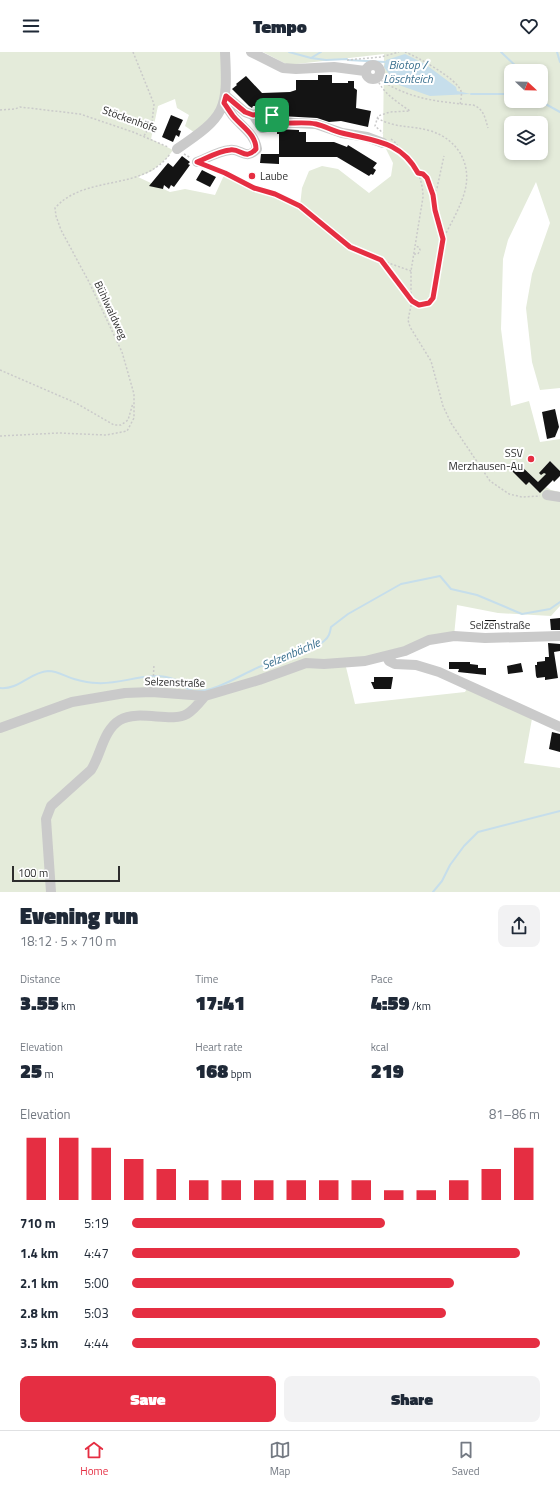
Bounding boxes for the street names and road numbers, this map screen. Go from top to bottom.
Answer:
street label: Stöckenhöfe [100,102,160,137]
street label: Bühlwaldweg [90,278,132,342]
street label: Selzenstraße [470,617,531,633]
street label: Selzenstraße [144,673,206,691]

